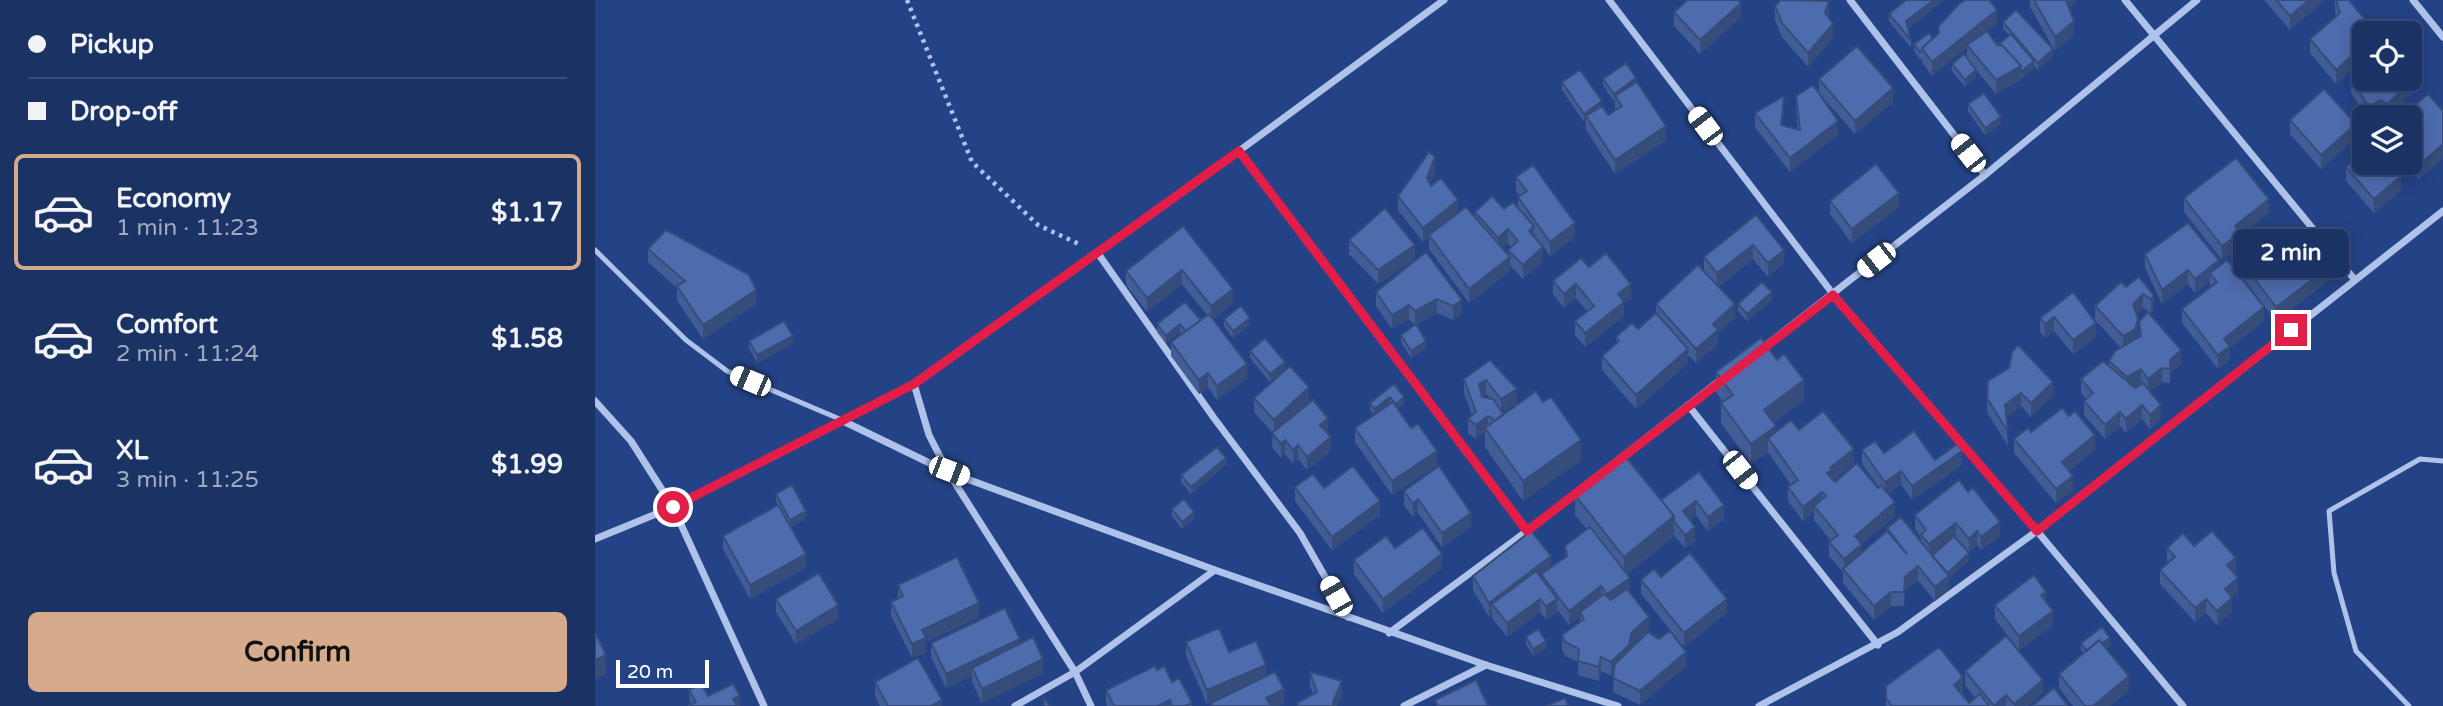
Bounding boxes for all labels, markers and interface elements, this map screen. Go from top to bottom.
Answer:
map controls [2352,21,2422,175]
button: locate [2352,21,2422,91]
text: Pickup [70,29,154,60]
text: Drop-off [70,96,177,127]
car [1684,103,1727,149]
button: layers [2352,105,2422,175]
car [1947,130,1990,176]
icon: car [32,181,95,244]
text: Economy [116,183,231,214]
text: $1.17 [491,197,563,228]
text: 1 min · 11:23 [116,214,259,242]
callout: 2 min [2233,229,2349,278]
car [1853,239,1900,281]
text: 2 min [2260,239,2322,267]
icon: car [32,307,95,370]
text: Comfort [116,309,218,340]
route end [2275,314,2307,346]
text: $1.58 [491,323,563,354]
text: 2 min · 11:24 [116,340,259,368]
car [727,363,774,399]
icon: car [32,433,95,496]
text: XL [116,435,148,466]
car [1719,447,1762,493]
text: $1.99 [491,449,563,480]
car [926,454,973,488]
text: 3 min · 11:25 [116,466,259,494]
route start [657,491,689,523]
car [1317,573,1356,619]
button: Confirm [28,612,567,692]
scale bar [616,657,709,689]
text: 20 m [627,661,673,683]

